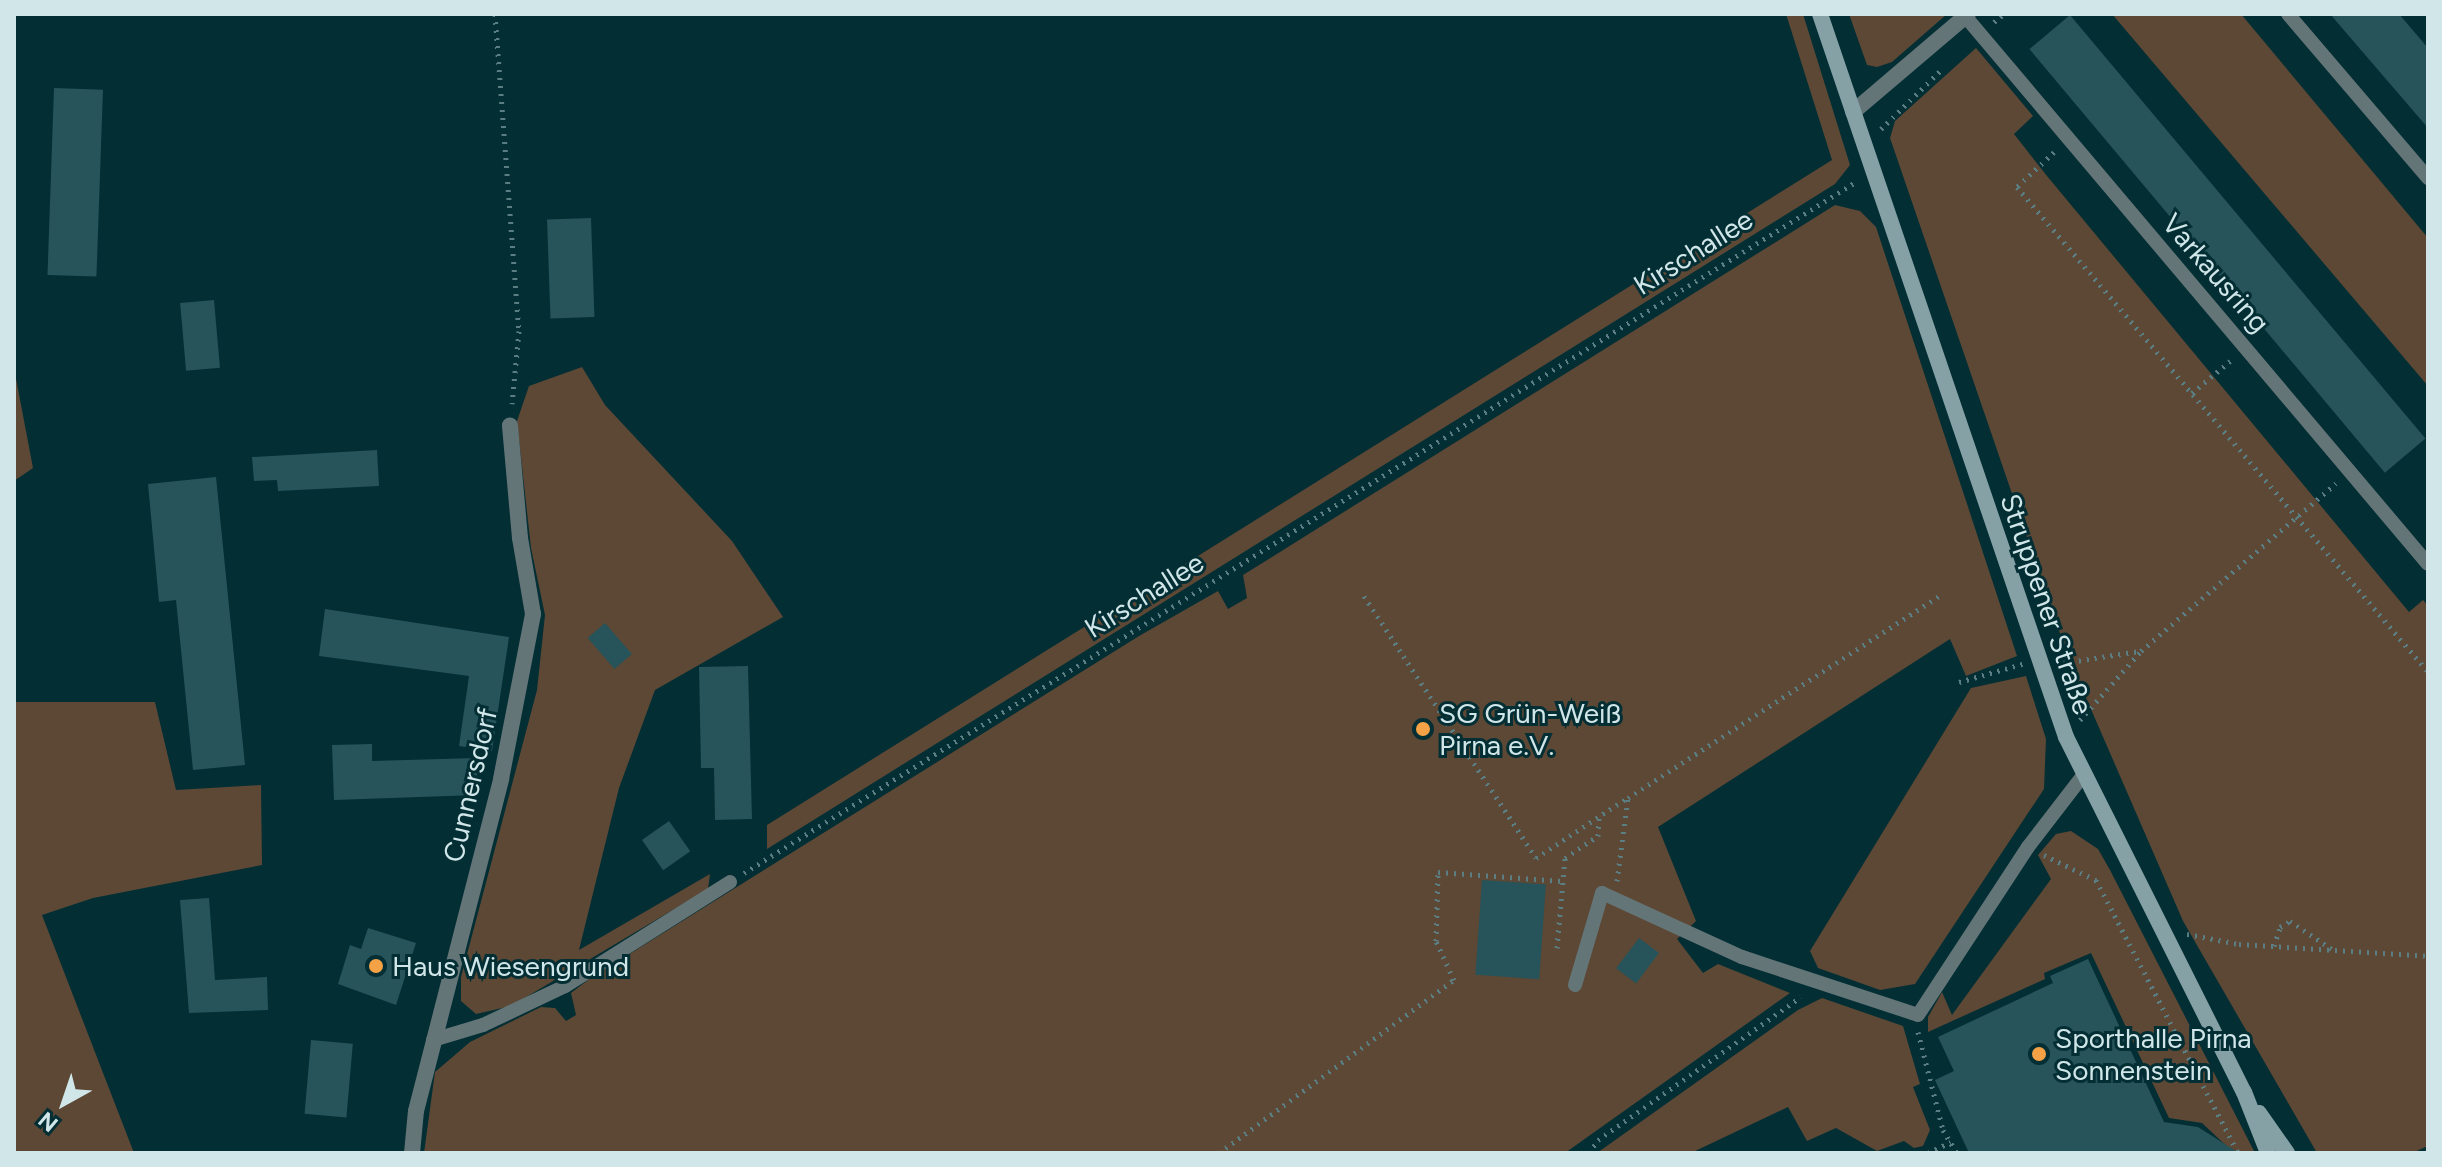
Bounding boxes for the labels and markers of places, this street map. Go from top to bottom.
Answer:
place label: SG Grün-Weiß Pirna e.V. [1439,696,1621,762]
marker: SG Grün-Weiß Pirna e.V. [1414,720,1432,738]
place label: Haus Wiesengrund [392,949,629,983]
marker: Haus Wiesengrund [367,957,385,975]
place label: Sporthalle Pirna Sonnenstein [2055,1021,2252,1087]
marker: Sporthalle Pirna Sonnenstein [2030,1045,2048,1063]

